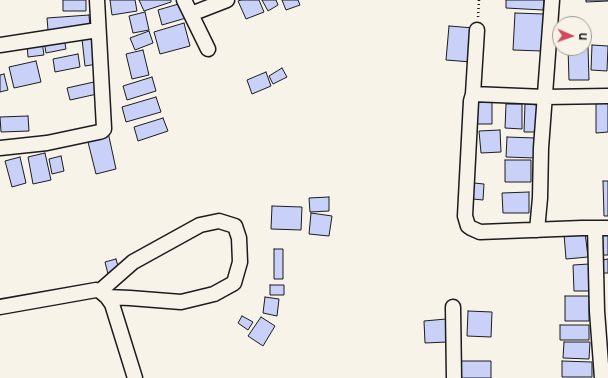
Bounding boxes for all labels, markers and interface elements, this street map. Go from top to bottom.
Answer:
north arrow [552,16,592,56]
text: U [576,32,591,41]

